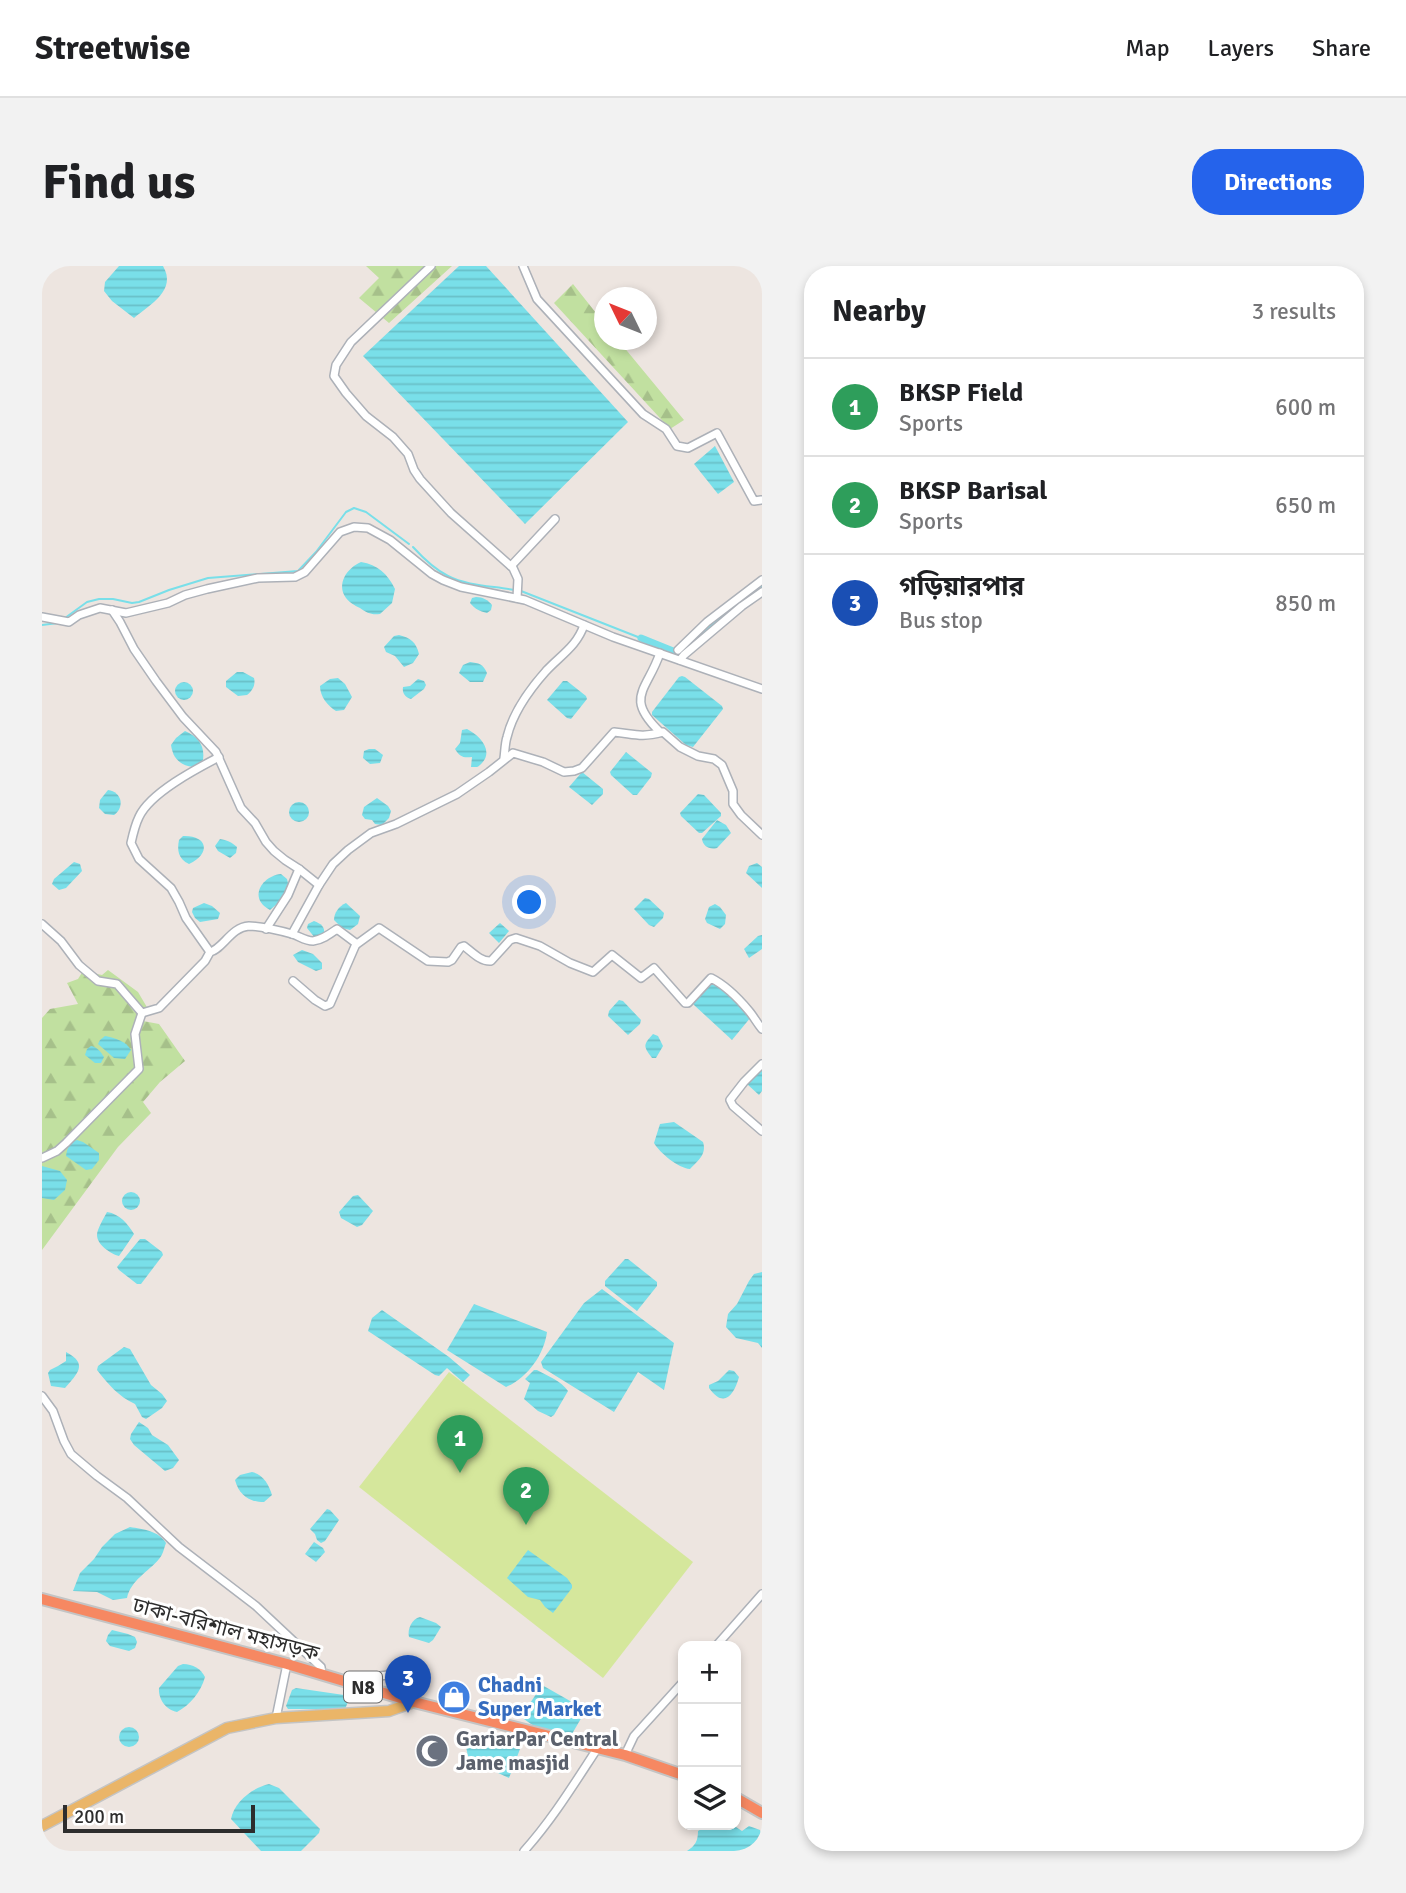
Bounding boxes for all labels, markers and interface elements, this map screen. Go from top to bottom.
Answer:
text: Streetwise [35,28,191,69]
text: Map [1125,33,1170,63]
text: Layers [1208,33,1274,63]
text: Share [1312,33,1371,63]
button: Directions [1192,149,1364,215]
text: Find us [42,152,195,212]
north arrow [594,287,657,350]
text: Nearby [832,293,926,330]
text: 3 results [1252,297,1336,326]
text: BKSP Field [899,377,1023,409]
text: 1 [849,393,861,422]
text: 600 m [1275,393,1336,422]
text: Sports [899,409,963,438]
text: BKSP Barisal [899,475,1048,507]
text: 2 [849,491,861,520]
text: 650 m [1275,491,1336,520]
text: Sports [899,507,963,536]
text: গড়িয়ারপার [899,571,1024,603]
text: 3 [849,589,861,618]
text: 850 m [1275,589,1336,618]
text: Bus stop [899,606,983,635]
your location [512,885,546,919]
pin: 1 [437,1415,483,1473]
pin: 2 [503,1467,549,1525]
street label: ঢাকা-বরিশাল মহাসড়ক [129,1591,323,1667]
map controls [678,1641,741,1830]
button: + [678,1641,741,1704]
pin: 3 [385,1655,431,1713]
road number: N8 [344,1672,382,1702]
place label: Chadni Super Market [478,1672,602,1722]
shop icon: Chadni Super Market [435,1678,473,1716]
button: − [678,1704,741,1767]
place label: GariarPar Central Jame masjid [456,1726,619,1776]
mosque icon: GariarPar Central Jame masjid [413,1732,451,1770]
button: layers [678,1767,741,1830]
scale bar [63,1802,256,1834]
text: 200 m [74,1805,124,1829]

